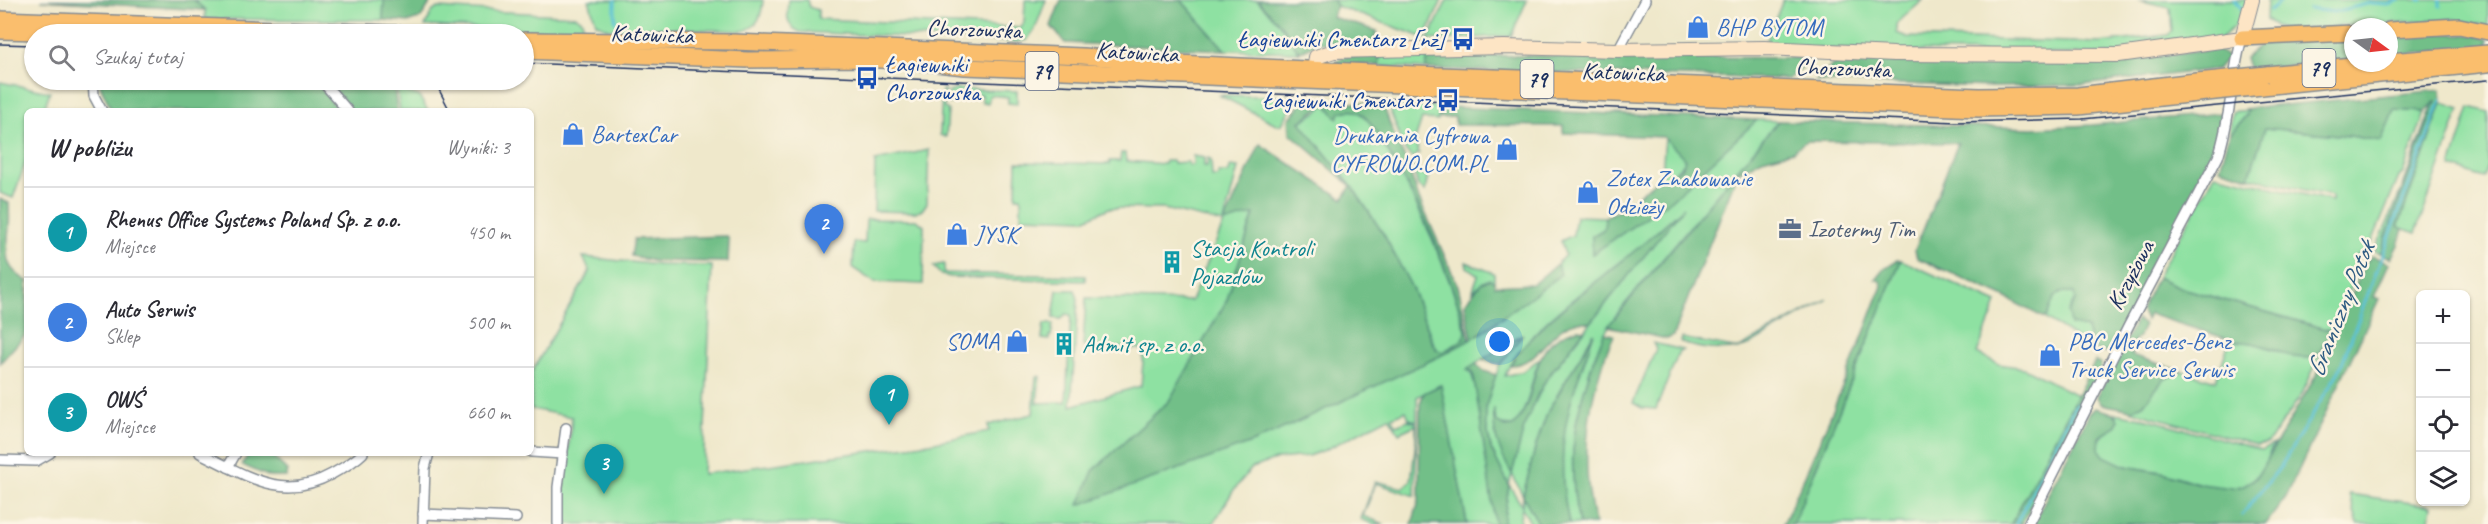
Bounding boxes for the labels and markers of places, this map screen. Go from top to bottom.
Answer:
place label: BHP BYTOM [1716,12,1825,42]
shop icon: BHP BYTOM [1685,14,1711,40]
place label: Łagiewniki Cmentarz [nż] [1237,24,1449,54]
bus stop icon: Łagiewniki Cmentarz [nż] [1450,26,1476,52]
place label: Łagiewniki Chorzowska [885,49,982,107]
bus stop icon: Łagiewniki Chorzowska [854,65,880,91]
place label: Łagiewniki Cmentarz [1262,85,1431,115]
bus stop icon: Łagiewniki Cmentarz [1435,87,1461,113]
place label: BartexCar [591,119,679,149]
place label: Drukarnia Cyfrowa CYFROWO.COM.PL [1331,120,1491,178]
shop icon: BartexCar [560,121,586,147]
shop icon: Drukarnia Cyfrowa CYFROWO.COM.PL [1494,136,1520,162]
place label: Zotex Znakowanie Odzieży [1606,163,1754,221]
shop icon: Zotex Znakowanie Odzieży [1575,179,1601,205]
pin: 2 [804,204,844,254]
place label: Izotermy Tim [1808,214,1915,244]
office icon: Izotermy Tim [1777,216,1803,242]
place label: JYSK [974,219,1023,249]
shop icon: JYSK [944,221,970,247]
place label: Stacja Kontroli Pojazdów [1190,233,1316,291]
building icon: Stacja Kontroli Pojazdów [1159,249,1185,275]
place label: SOMA [946,326,1000,356]
place label: PBC Mercedes-Benz Truck Service Serwis [2068,326,2236,384]
shop icon: SOMA [1004,328,1030,354]
place label: Admit sp. z o.o. [1082,329,1204,359]
building icon: Admit sp. z o.o. [1051,331,1077,357]
shop icon: PBC Mercedes-Benz Truck Service Serwis [2037,342,2063,368]
pin: 1 [870,376,908,425]
pin: 3 [584,444,624,494]

